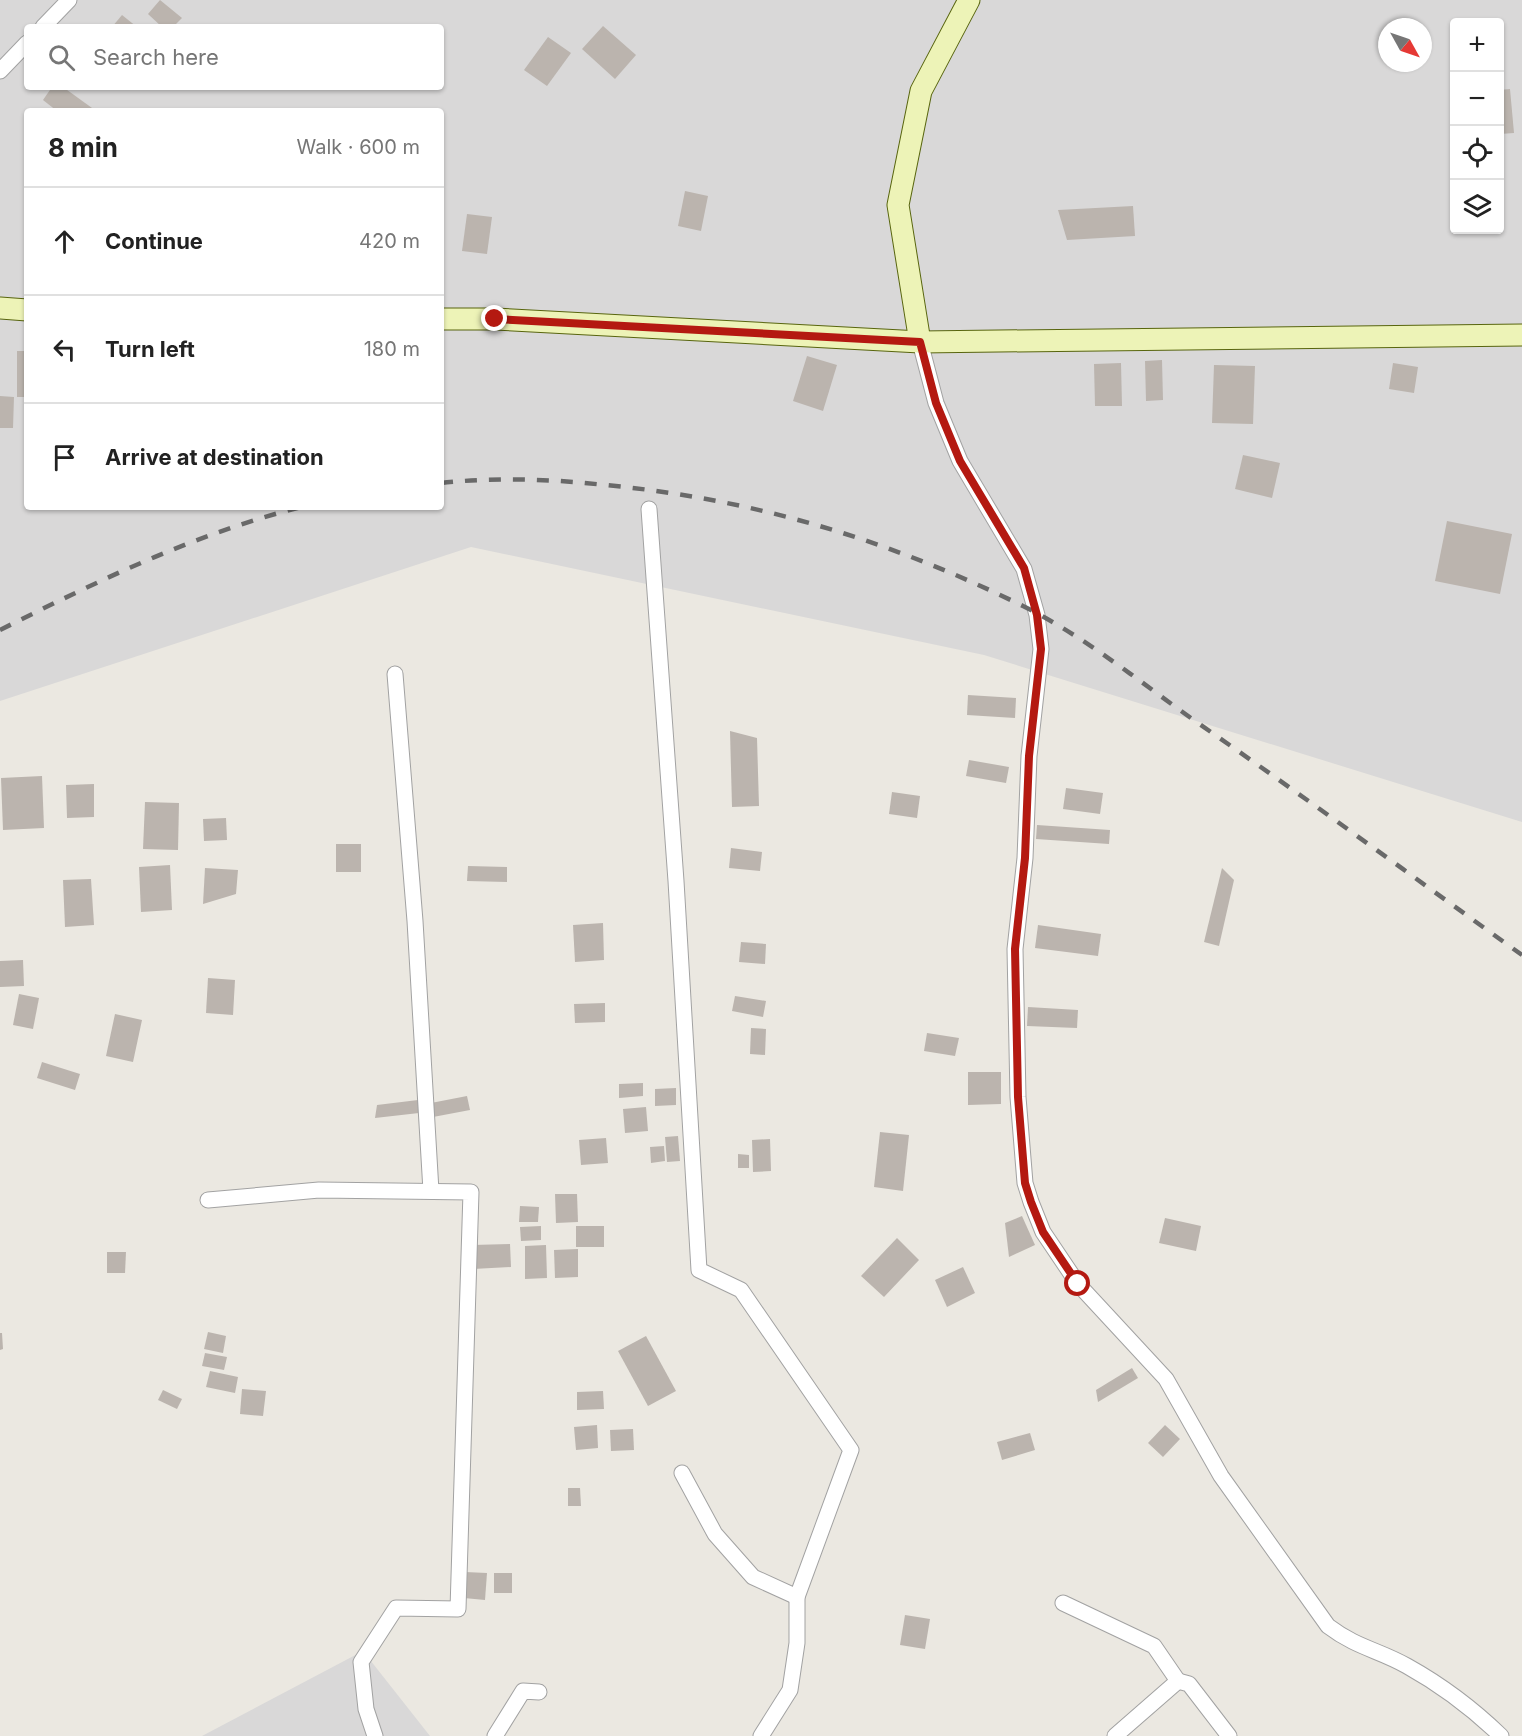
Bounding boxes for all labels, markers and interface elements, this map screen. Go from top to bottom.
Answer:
north arrow [1378,18,1432,72]
map controls [1450,18,1504,234]
button: + [1450,18,1504,72]
search box [24,24,444,90]
icon: search [45,41,78,74]
text: Search here [93,44,219,70]
button: − [1450,72,1504,126]
button: locate [1450,126,1504,180]
text: 8 min [48,132,118,163]
text: Walk · 600 m [296,135,420,159]
button: layers [1450,180,1504,234]
icon: ahead [48,225,81,258]
text: Continue [105,228,203,254]
text: 420 m [359,229,420,253]
route end [481,305,507,331]
icon: left [48,333,81,366]
text: Turn left [105,336,195,362]
text: 180 m [364,337,420,361]
icon: arrive [48,441,81,474]
text: Arrive at destination [105,444,324,470]
route start [1064,1270,1090,1296]

